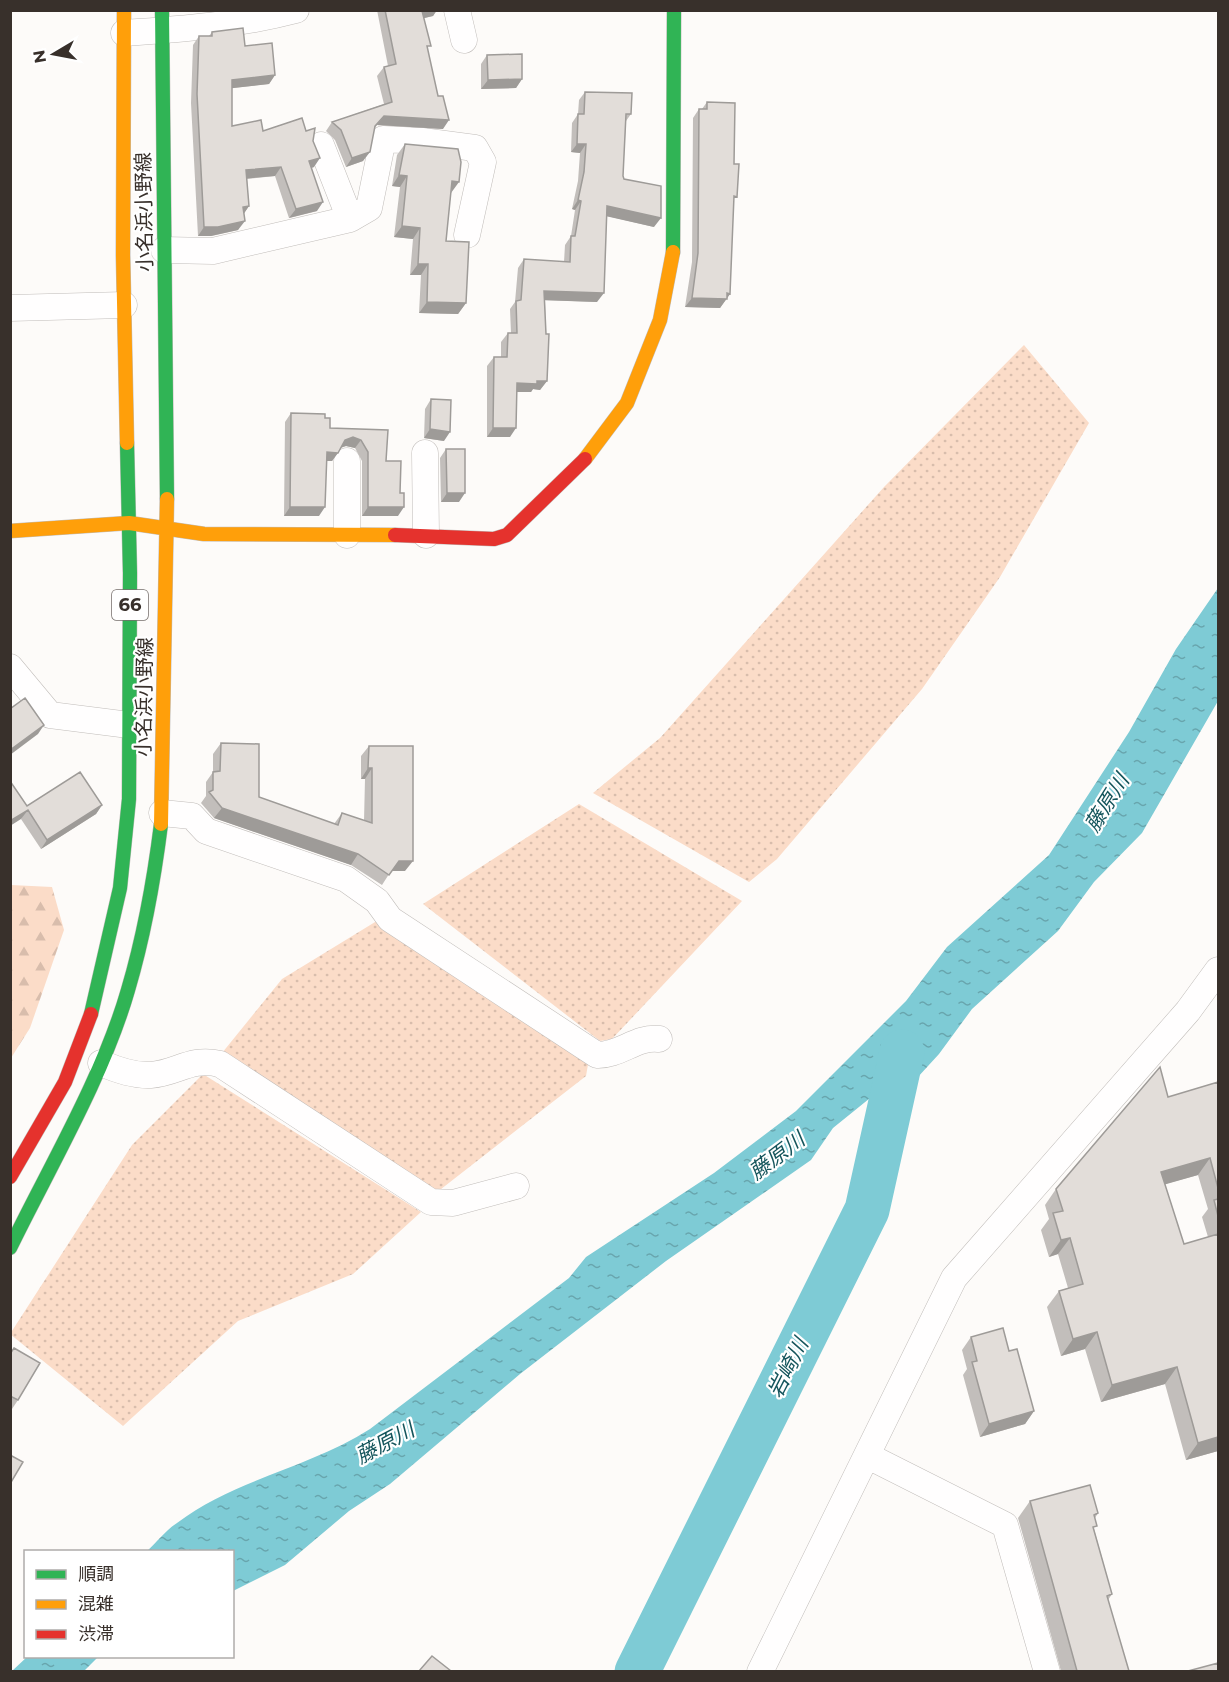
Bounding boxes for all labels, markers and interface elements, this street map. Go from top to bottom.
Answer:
north arrow [24,24,84,84]
text: N [29,48,50,65]
street label: 小名浜小野線 [131,152,157,272]
road number: 66 [112,590,148,620]
street label: 小名浜小野線 [131,637,157,757]
water label: 藤原川 [1079,768,1135,836]
water label: 藤原川 [744,1125,811,1185]
water label: 岩崎川 [762,1332,814,1402]
water label: 藤原川 [351,1416,420,1468]
legend [24,1550,234,1658]
text: 順調 [78,1563,114,1585]
text: 混雑 [78,1593,114,1615]
text: 渋滞 [78,1623,114,1645]

